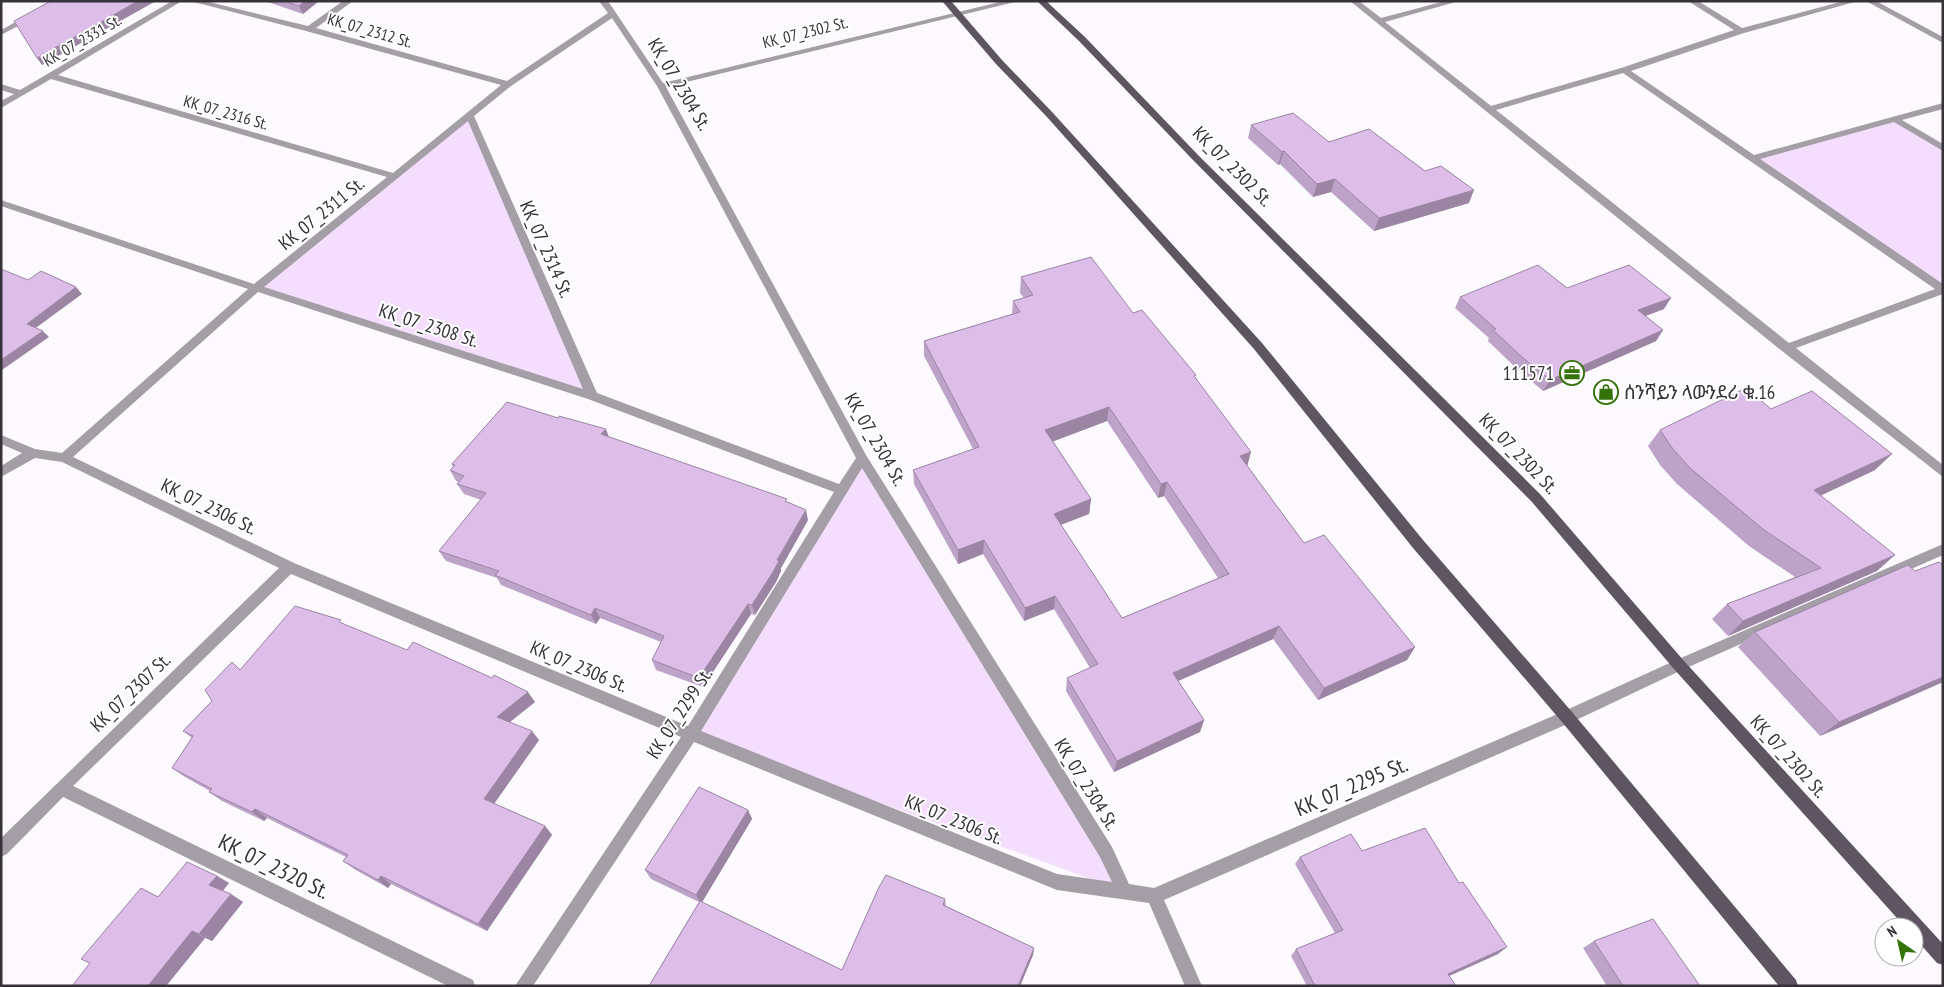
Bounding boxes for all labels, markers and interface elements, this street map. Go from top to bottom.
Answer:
street label: KK_07_2312 St. [325,8,415,52]
street label: KK_07_2331 St. [39,9,125,70]
street label: KK_07_2302 St. [760,12,850,52]
street label: KK_07_2304 St. [643,33,717,135]
street label: KK_07_2316 St. [181,90,271,134]
street label: KK_07_2302 St. [1188,121,1278,211]
street label: KK_07_2311 St. [273,171,369,255]
street label: KK_07_2314 St. [515,197,579,301]
street label: KK_07_2308 St. [376,298,482,352]
office icon: 111571 [1559,360,1585,386]
place label: 111571 [1503,361,1554,385]
shop icon: ሰንሻይን ላውንደሪ ቁ.16 [1593,379,1619,405]
place label: ሰንሻይን ላውንደሪ ቁ.16 [1624,380,1775,404]
street label: KK_07_2304 St. [840,388,912,490]
street label: KK_07_2302 St. [1474,407,1564,499]
street label: KK_07_2306 St. [157,473,261,539]
street label: KK_07_2306 St. [527,635,631,697]
street label: KK_07_2307 St. [85,648,175,736]
street label: KK_07_2299 St. [641,663,717,763]
street label: KK_07_2302 St. [1745,710,1833,802]
street label: KK_07_2304 St. [1049,734,1125,834]
street label: KK_07_2295 St. [1290,750,1412,822]
street label: KK_07_2306 St. [902,788,1006,850]
street label: KK_07_2320 St. [214,827,334,905]
north arrow [1874,917,1924,967]
text: N [1884,922,1900,941]

